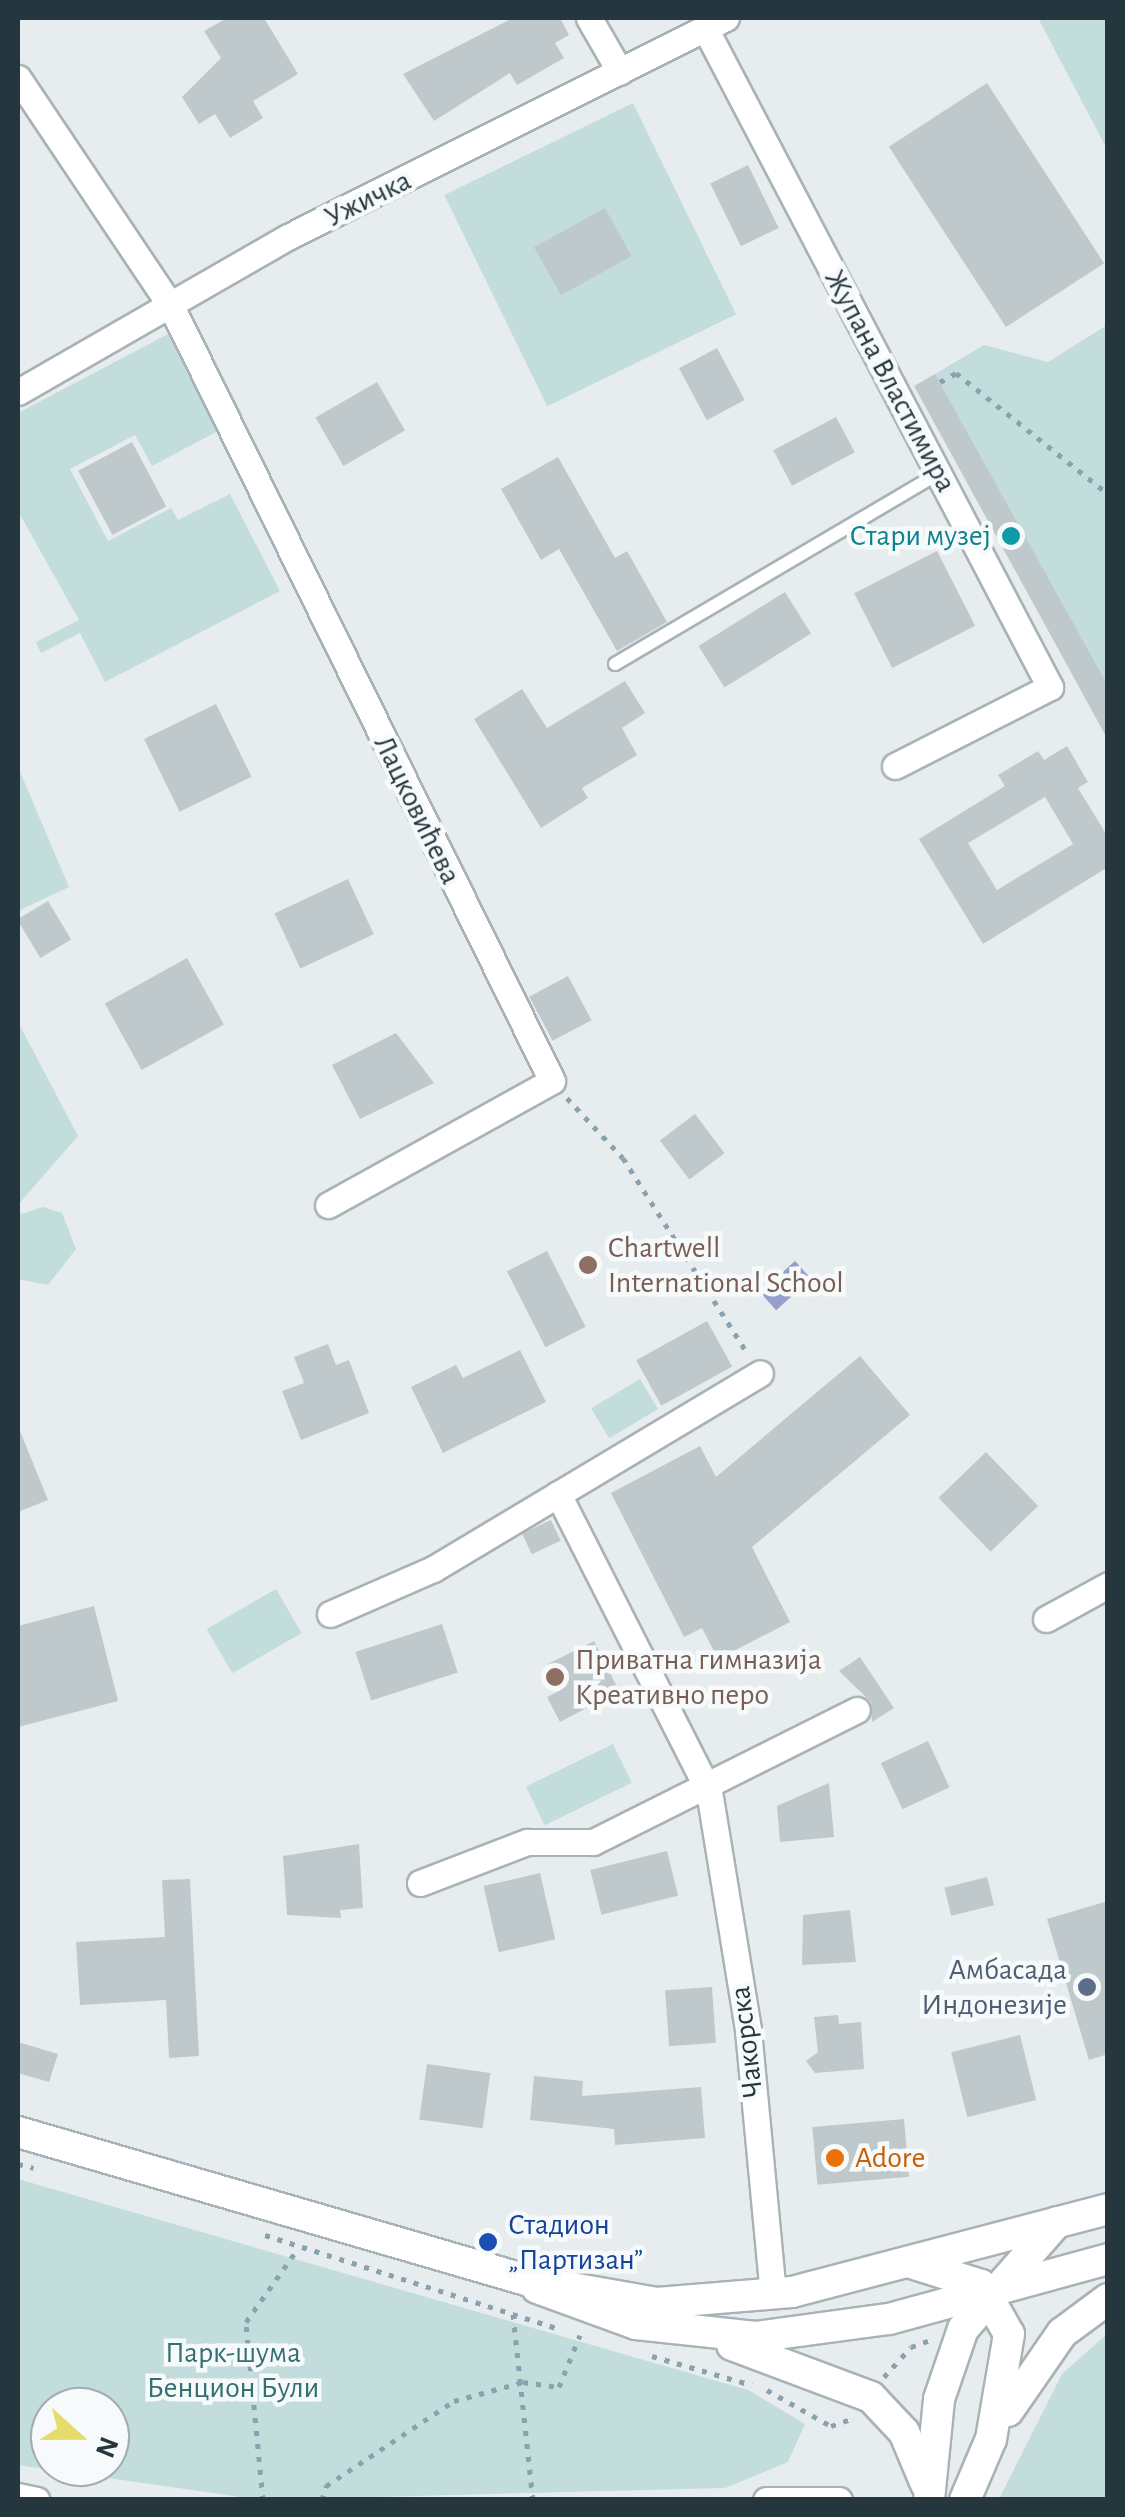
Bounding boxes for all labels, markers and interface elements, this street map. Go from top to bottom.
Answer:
street label: Ужичка [319,163,417,235]
street label: Жупана Властимира [816,264,964,498]
place label: Стари музеј [850,518,991,554]
marker: Стари музеј [1000,525,1022,547]
street label: Лацковићева [366,730,468,890]
place label: Chartwell International School [608,1230,844,1300]
marker: Chartwell International School [577,1254,599,1276]
place label: Приватна гимназија Креативно перо [575,1642,822,1712]
marker: Приватна гимназија Креативно перо [544,1666,566,1688]
place label: Амбасада Индонезије [921,1952,1067,2022]
marker: Амбасада Индонезије [1076,1976,1098,1998]
street label: Чакорска [722,1984,772,2100]
place label: Adore [855,2140,925,2176]
marker: Adore [824,2147,846,2169]
place label: Стадион „Партизан” [508,2207,643,2278]
marker: Стадион „Партизан” [477,2231,499,2253]
park label: Парк-шума Бенцион Були [147,2335,319,2406]
north arrow [30,2387,130,2487]
text: N [90,2433,123,2461]

